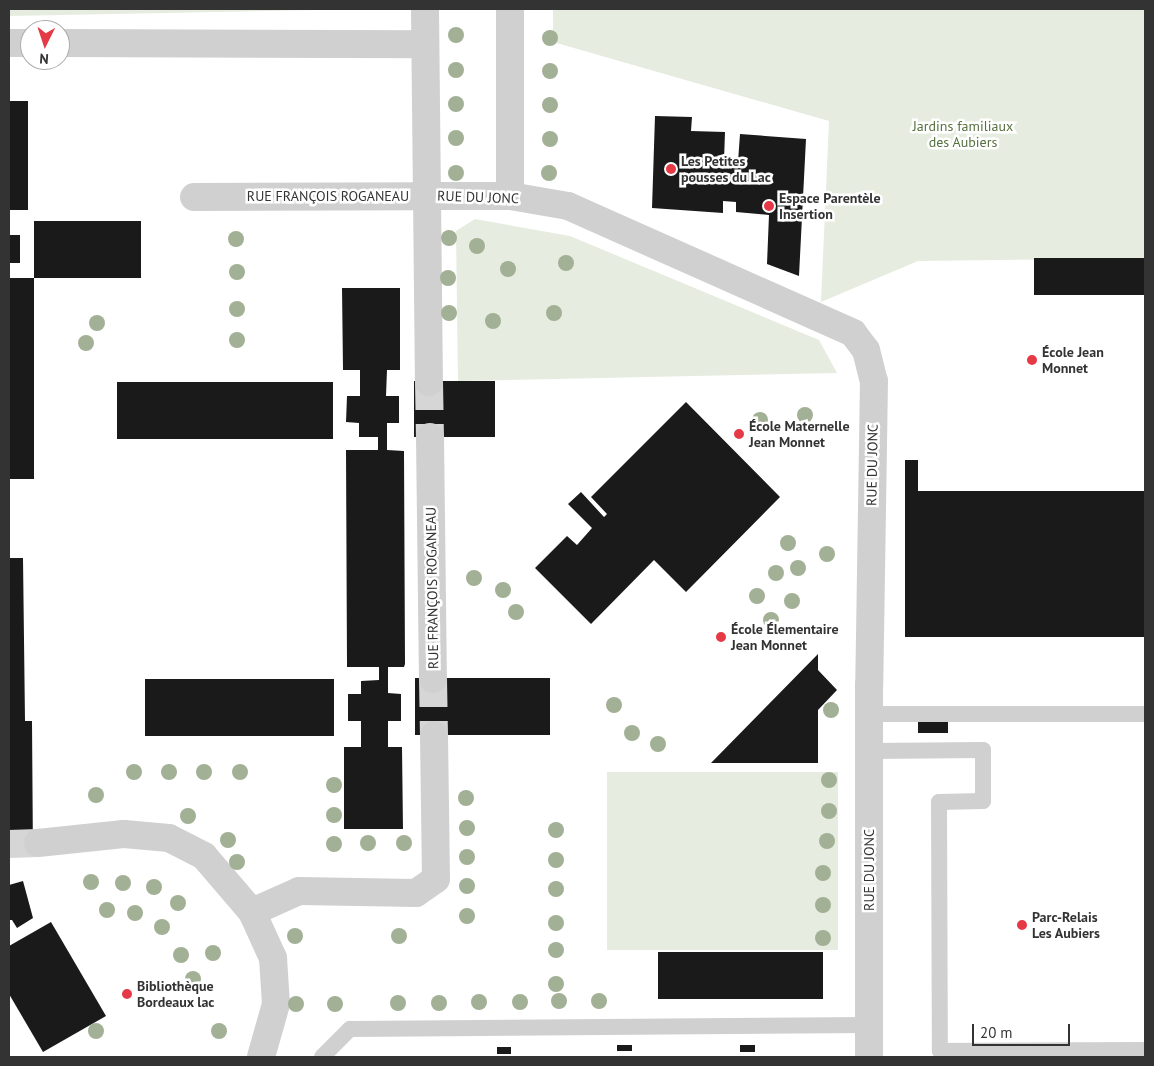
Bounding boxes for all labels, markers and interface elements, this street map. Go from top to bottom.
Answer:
north arrow [20,20,70,70]
text: N [39,50,49,68]
park label: Jardins familiaux des Aubiers [913,118,1013,150]
place label: Les Petites pousses du Lac [681,153,771,186]
marker: Les Petites pousses du Lac [665,163,677,175]
street label: RUE DU JONC [437,187,519,207]
street label: RUE FRANÇOIS ROGANEAU [247,188,409,204]
place label: Espace Parentèle Insertion [779,190,881,222]
marker: Espace Parentèle Insertion [763,200,775,212]
place label: École Jean Monnet [1042,344,1104,377]
marker: École Jean Monnet [1026,354,1038,366]
place label: École Maternelle Jean Monnet [749,418,849,451]
street label: RUE DU JONC [863,424,881,506]
marker: École Maternelle Jean Monnet [733,428,745,440]
street label: RUE FRANÇOIS ROGANEAU [422,507,442,669]
place label: École Élementaire Jean Monnet [731,621,839,654]
marker: École Élementaire Jean Monnet [715,631,727,643]
street label: RUE DU JONC [861,829,877,911]
place label: Parc-Relais Les Aubiers [1032,909,1100,942]
marker: Parc-Relais Les Aubiers [1016,919,1028,931]
place label: Bibliothèque Bordeaux lac [137,978,215,1010]
marker: Bibliothèque Bordeaux lac [121,988,133,1000]
scale bar [974,1014,1072,1046]
text: 20 m [980,1023,1013,1042]

